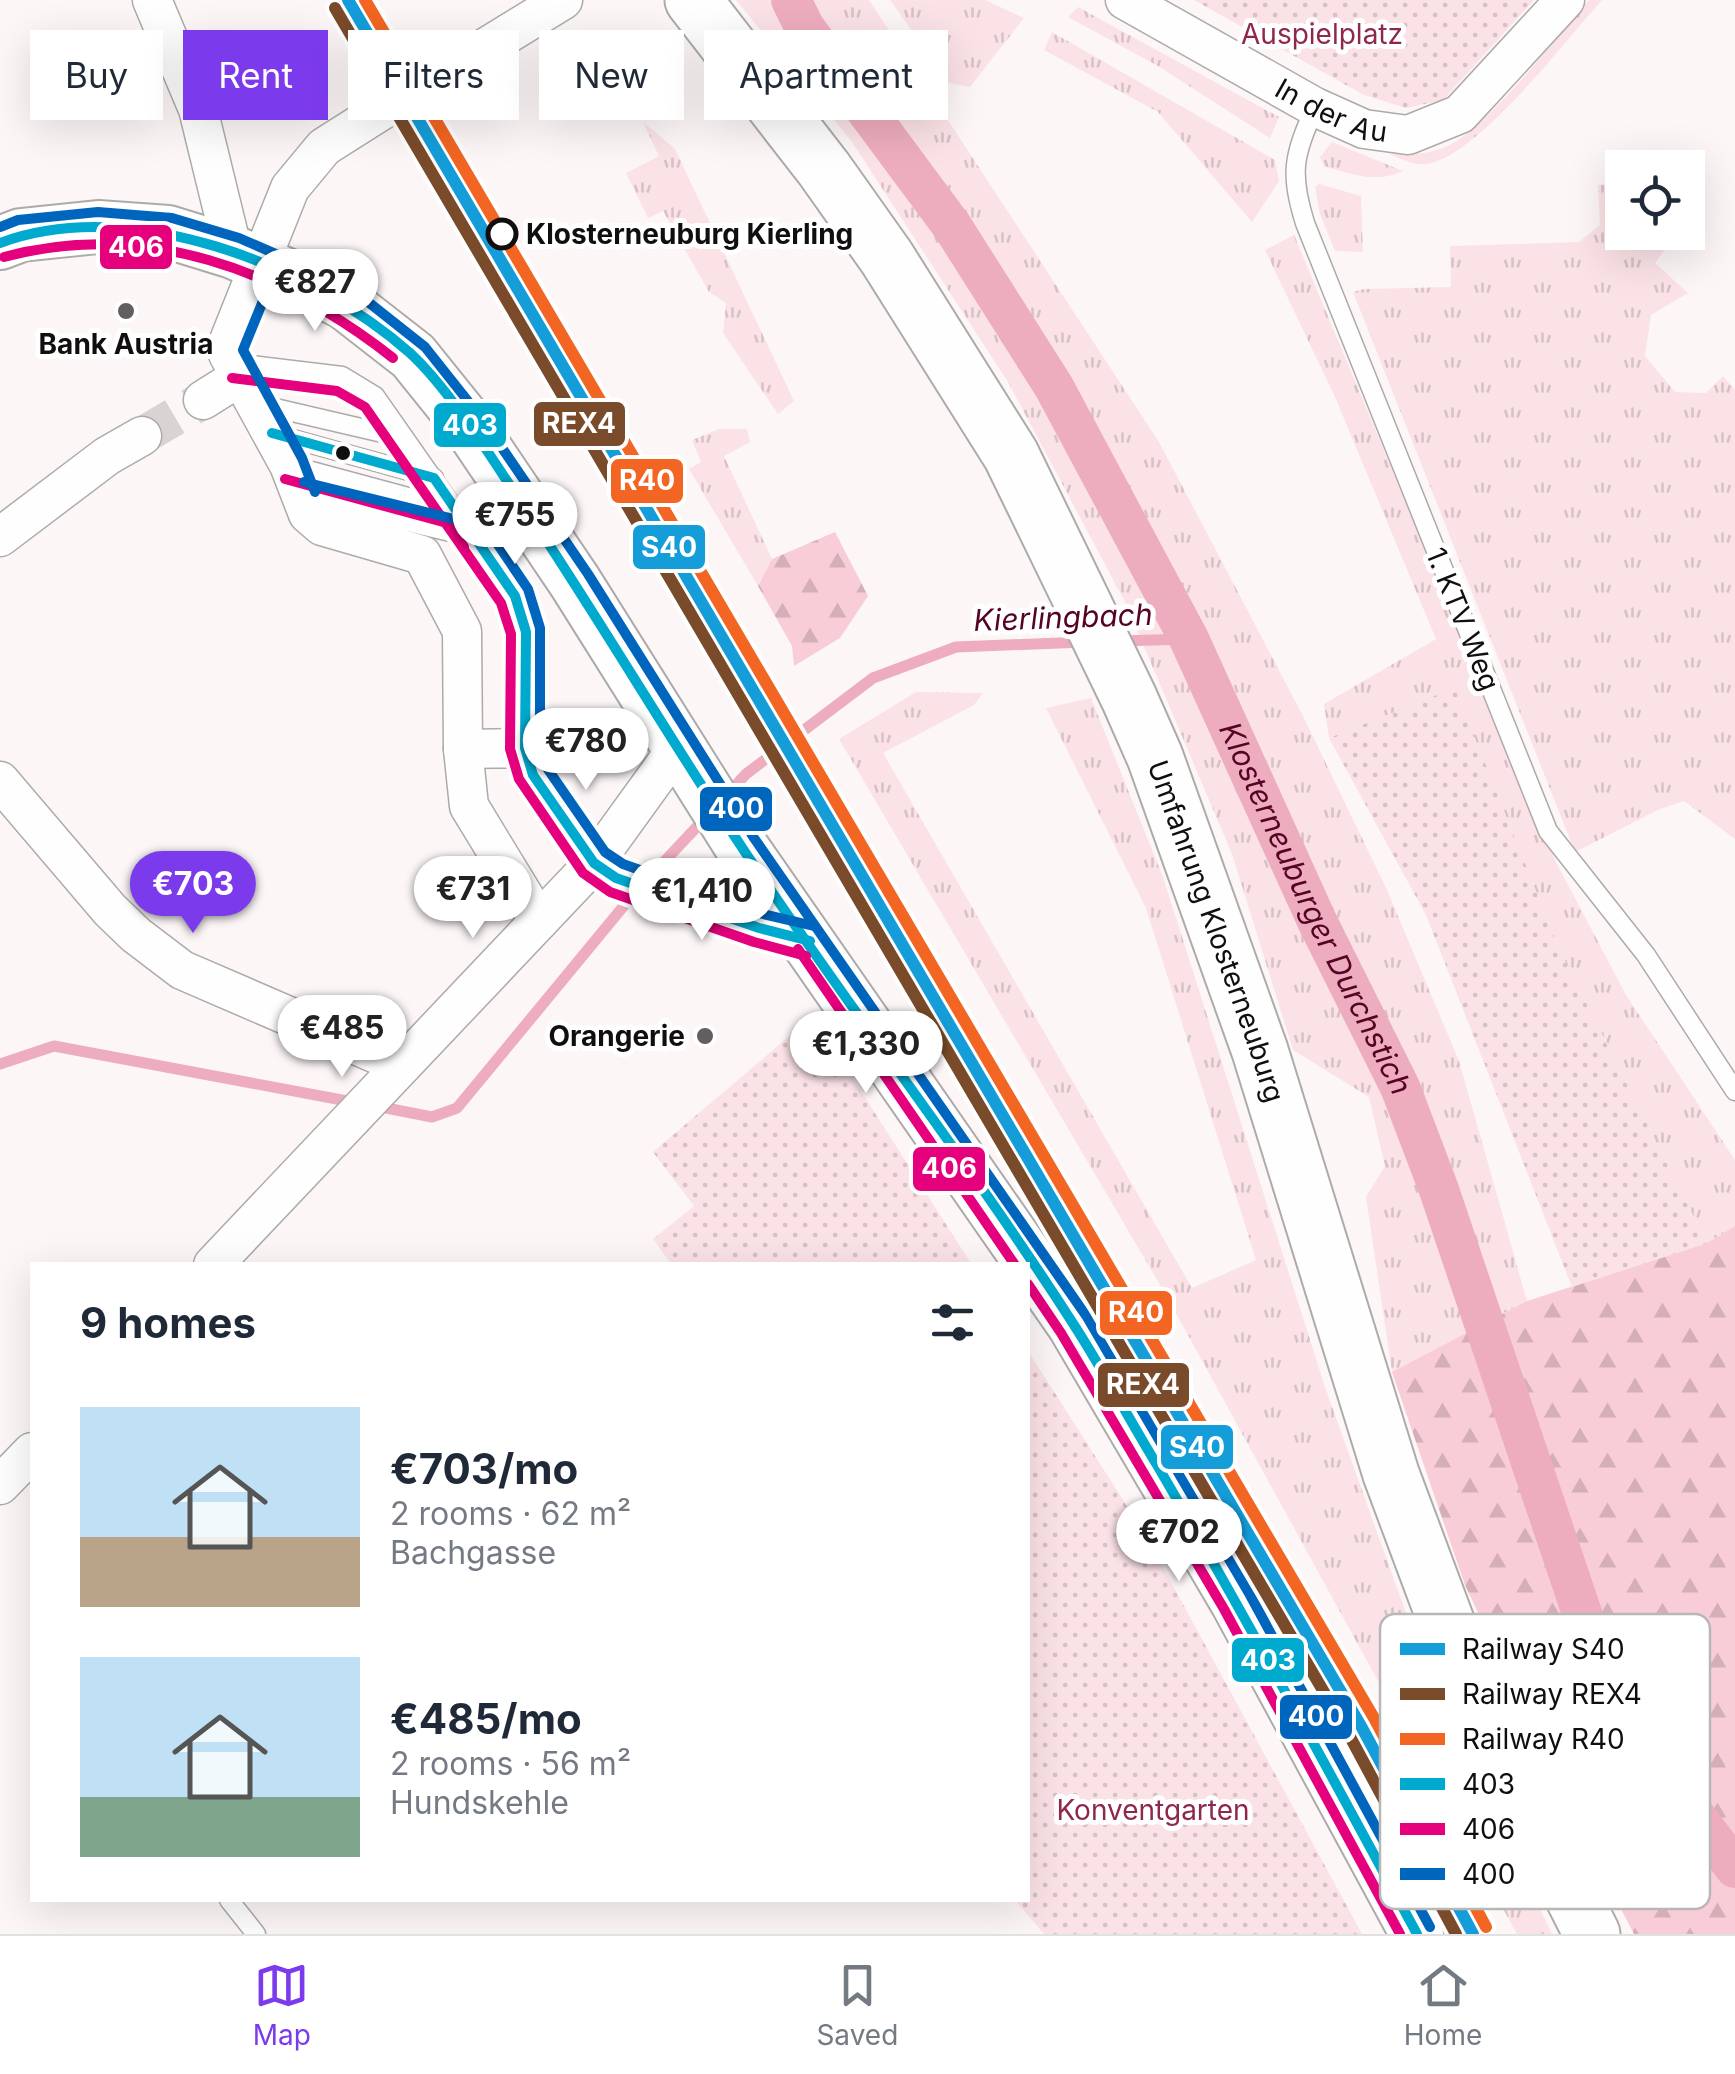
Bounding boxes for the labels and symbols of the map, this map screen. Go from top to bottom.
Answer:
park label: Auspielplatz [1241,17,1403,51]
street label: In der Au [1269,71,1389,149]
place label: Klosterneuburg Kierling [526,217,853,251]
marker: Klosterneuburg Kierling [487,219,517,249]
line badge: 406 [98,223,174,271]
text: 406 [108,230,164,264]
pin: €827 [256,249,374,334]
marker: Bank Austria [115,300,137,322]
place label: Bank Austria [39,327,213,361]
line badge: REX4 [532,400,627,448]
line badge: 403 [432,401,508,449]
text: REX4 [542,406,616,440]
text: 403 [442,408,498,442]
unlabelled marker [333,443,353,463]
line badge: R40 [609,457,685,505]
text: R40 [619,463,675,497]
pin: €755 [456,482,574,567]
line badge: S40 [631,523,707,571]
text: S40 [641,530,697,564]
street label: 1. KTV Weg [1419,543,1507,695]
water label: Kierlingbach [973,596,1153,638]
pin: €780 [527,708,645,793]
water label: Klosterneuburger Durchstich [1212,716,1420,1100]
street label: Umfahrung Klosterneuburg [1141,756,1292,1106]
line badge: 400 [698,785,774,833]
text: 400 [708,791,764,825]
pin: €703 [134,851,252,936]
pin: €731 [414,856,532,941]
pin: €1,410 [621,858,783,943]
pin: €485 [283,995,401,1080]
pin: €1,330 [785,1011,947,1096]
place label: Orangerie [548,1019,685,1053]
marker: Orangerie [694,1025,716,1047]
line badge: 406 [911,1145,987,1193]
text: 406 [921,1151,977,1185]
line badge: R40 [1098,1289,1174,1337]
text: R40 [1108,1295,1164,1329]
line badge: REX4 [1096,1361,1191,1409]
text: REX4 [1106,1367,1180,1401]
line badge: S40 [1159,1423,1235,1471]
text: S40 [1169,1430,1225,1464]
pin: €702 [1120,1499,1238,1584]
legend [1380,1614,1710,1909]
text: Railway S40 [1462,1632,1625,1666]
line badge: 403 [1230,1636,1306,1684]
text: 403 [1240,1643,1296,1677]
text: Railway REX4 [1462,1677,1642,1711]
line badge: 400 [1278,1693,1354,1741]
text: 400 [1288,1699,1344,1733]
text: Railway R40 [1462,1722,1625,1756]
text: 403 [1462,1767,1515,1801]
park label: Konventgarten [1056,1793,1250,1827]
text: 406 [1462,1812,1515,1846]
text: 400 [1462,1857,1515,1891]

